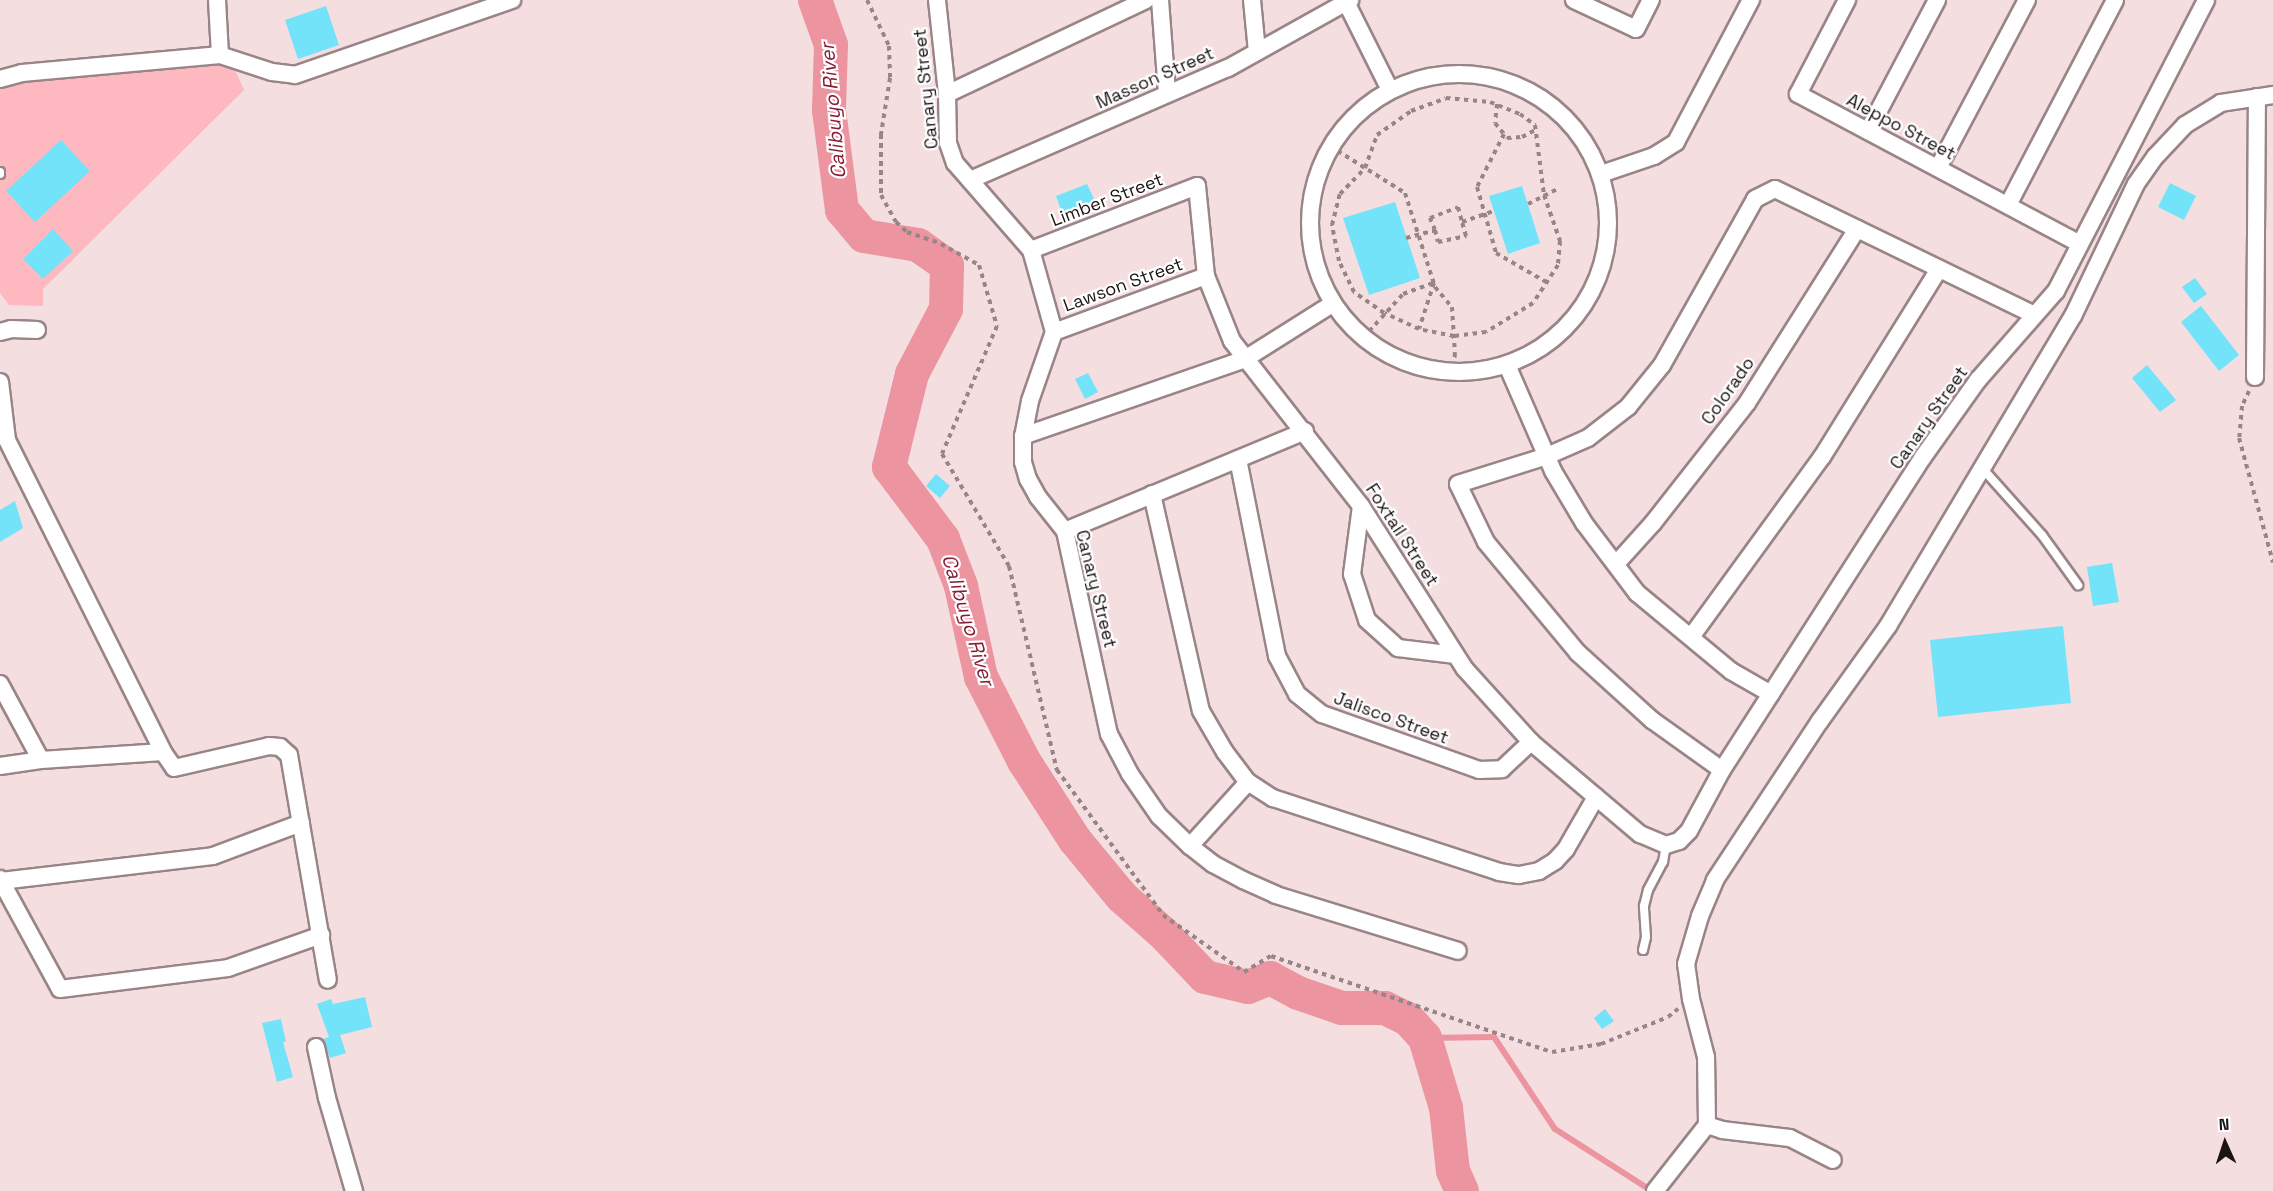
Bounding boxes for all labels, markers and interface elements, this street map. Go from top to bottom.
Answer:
street label: Canary Street [909,28,943,150]
water label: Calibuyo River [815,42,851,180]
street label: Masson Street [1093,42,1217,114]
street label: Aleppo Street [1843,89,1959,165]
street label: Limber Street [1048,169,1166,231]
street label: Lawson Street [1060,253,1186,317]
street label: Colorado [1697,353,1759,429]
street label: Canary Street [1886,362,1972,474]
street label: Foxtail Street [1361,480,1443,590]
street label: Canary Street [1071,528,1121,650]
water label: Calibuyo River [937,551,999,689]
street label: Jalisco Street [1331,687,1451,749]
north arrow [2195,1113,2255,1173]
text: N [2218,1114,2230,1135]

